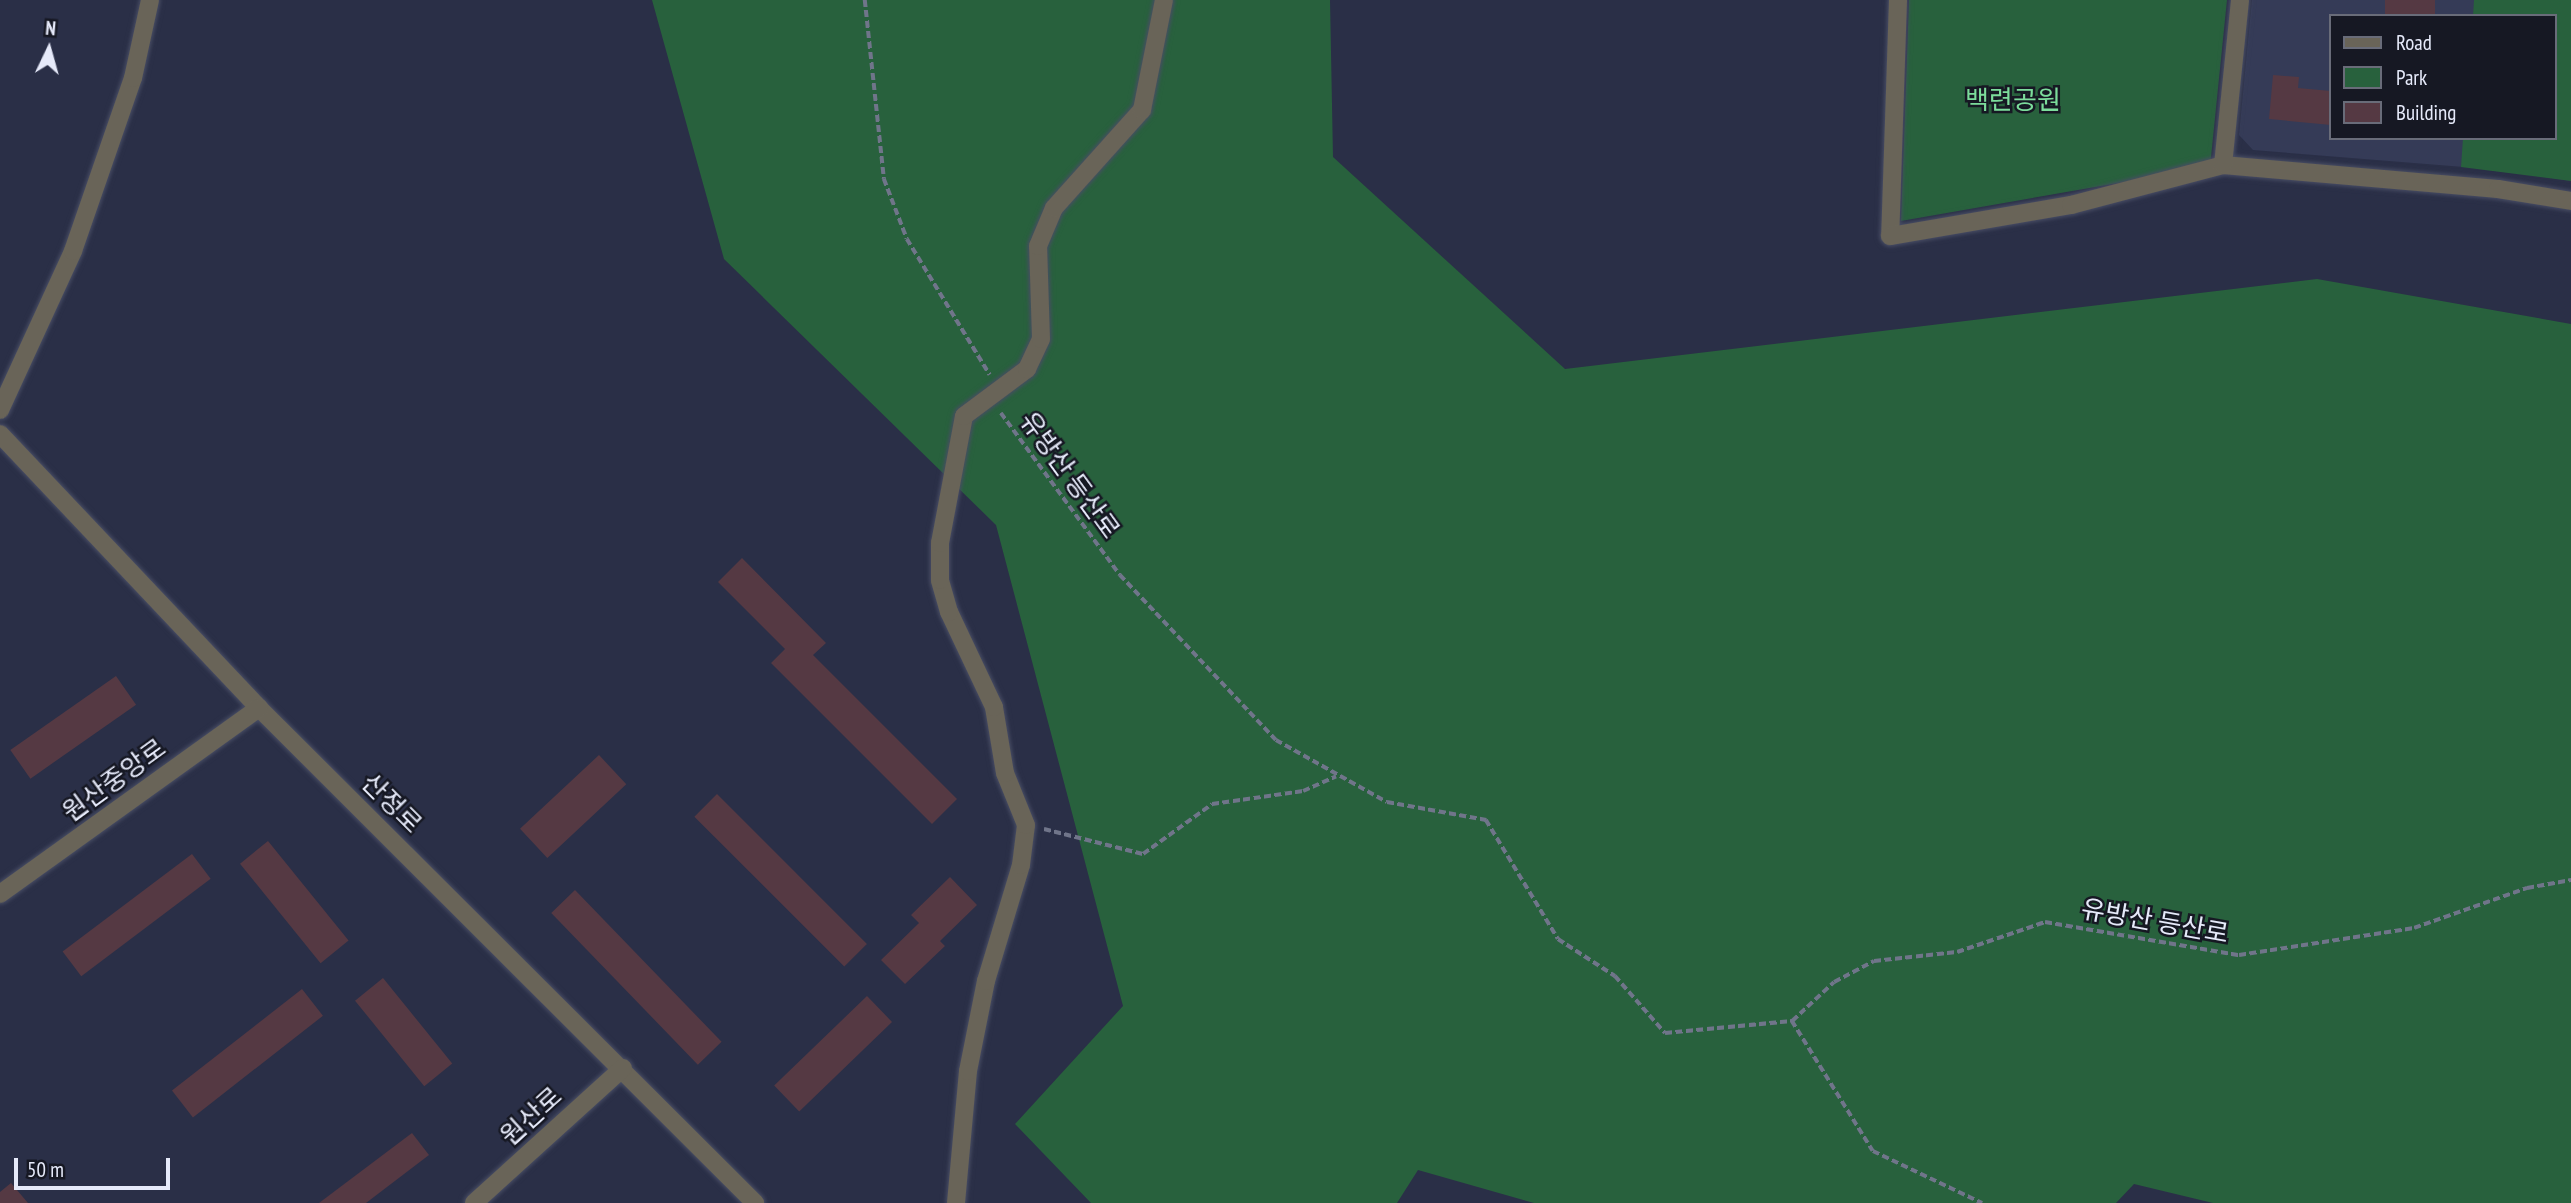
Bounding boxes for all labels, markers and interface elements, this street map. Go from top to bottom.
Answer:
north arrow [14,14,84,84]
legend [2330,14,2557,140]
text: N [45,16,57,40]
text: Road [2396,29,2432,56]
text: Park [2396,64,2427,91]
park label: 백련공원 [1965,84,2061,116]
text: Building [2396,99,2456,126]
street label: 유방산 등산로 [1014,406,1126,544]
street label: 원산중앙로 [56,732,172,828]
street label: 산정로 [356,767,428,839]
street label: 유방산 등산로 [2079,893,2231,949]
street label: 원산로 [494,1080,568,1152]
scale bar [18,1144,173,1188]
text: 50 m [27,1156,64,1183]

